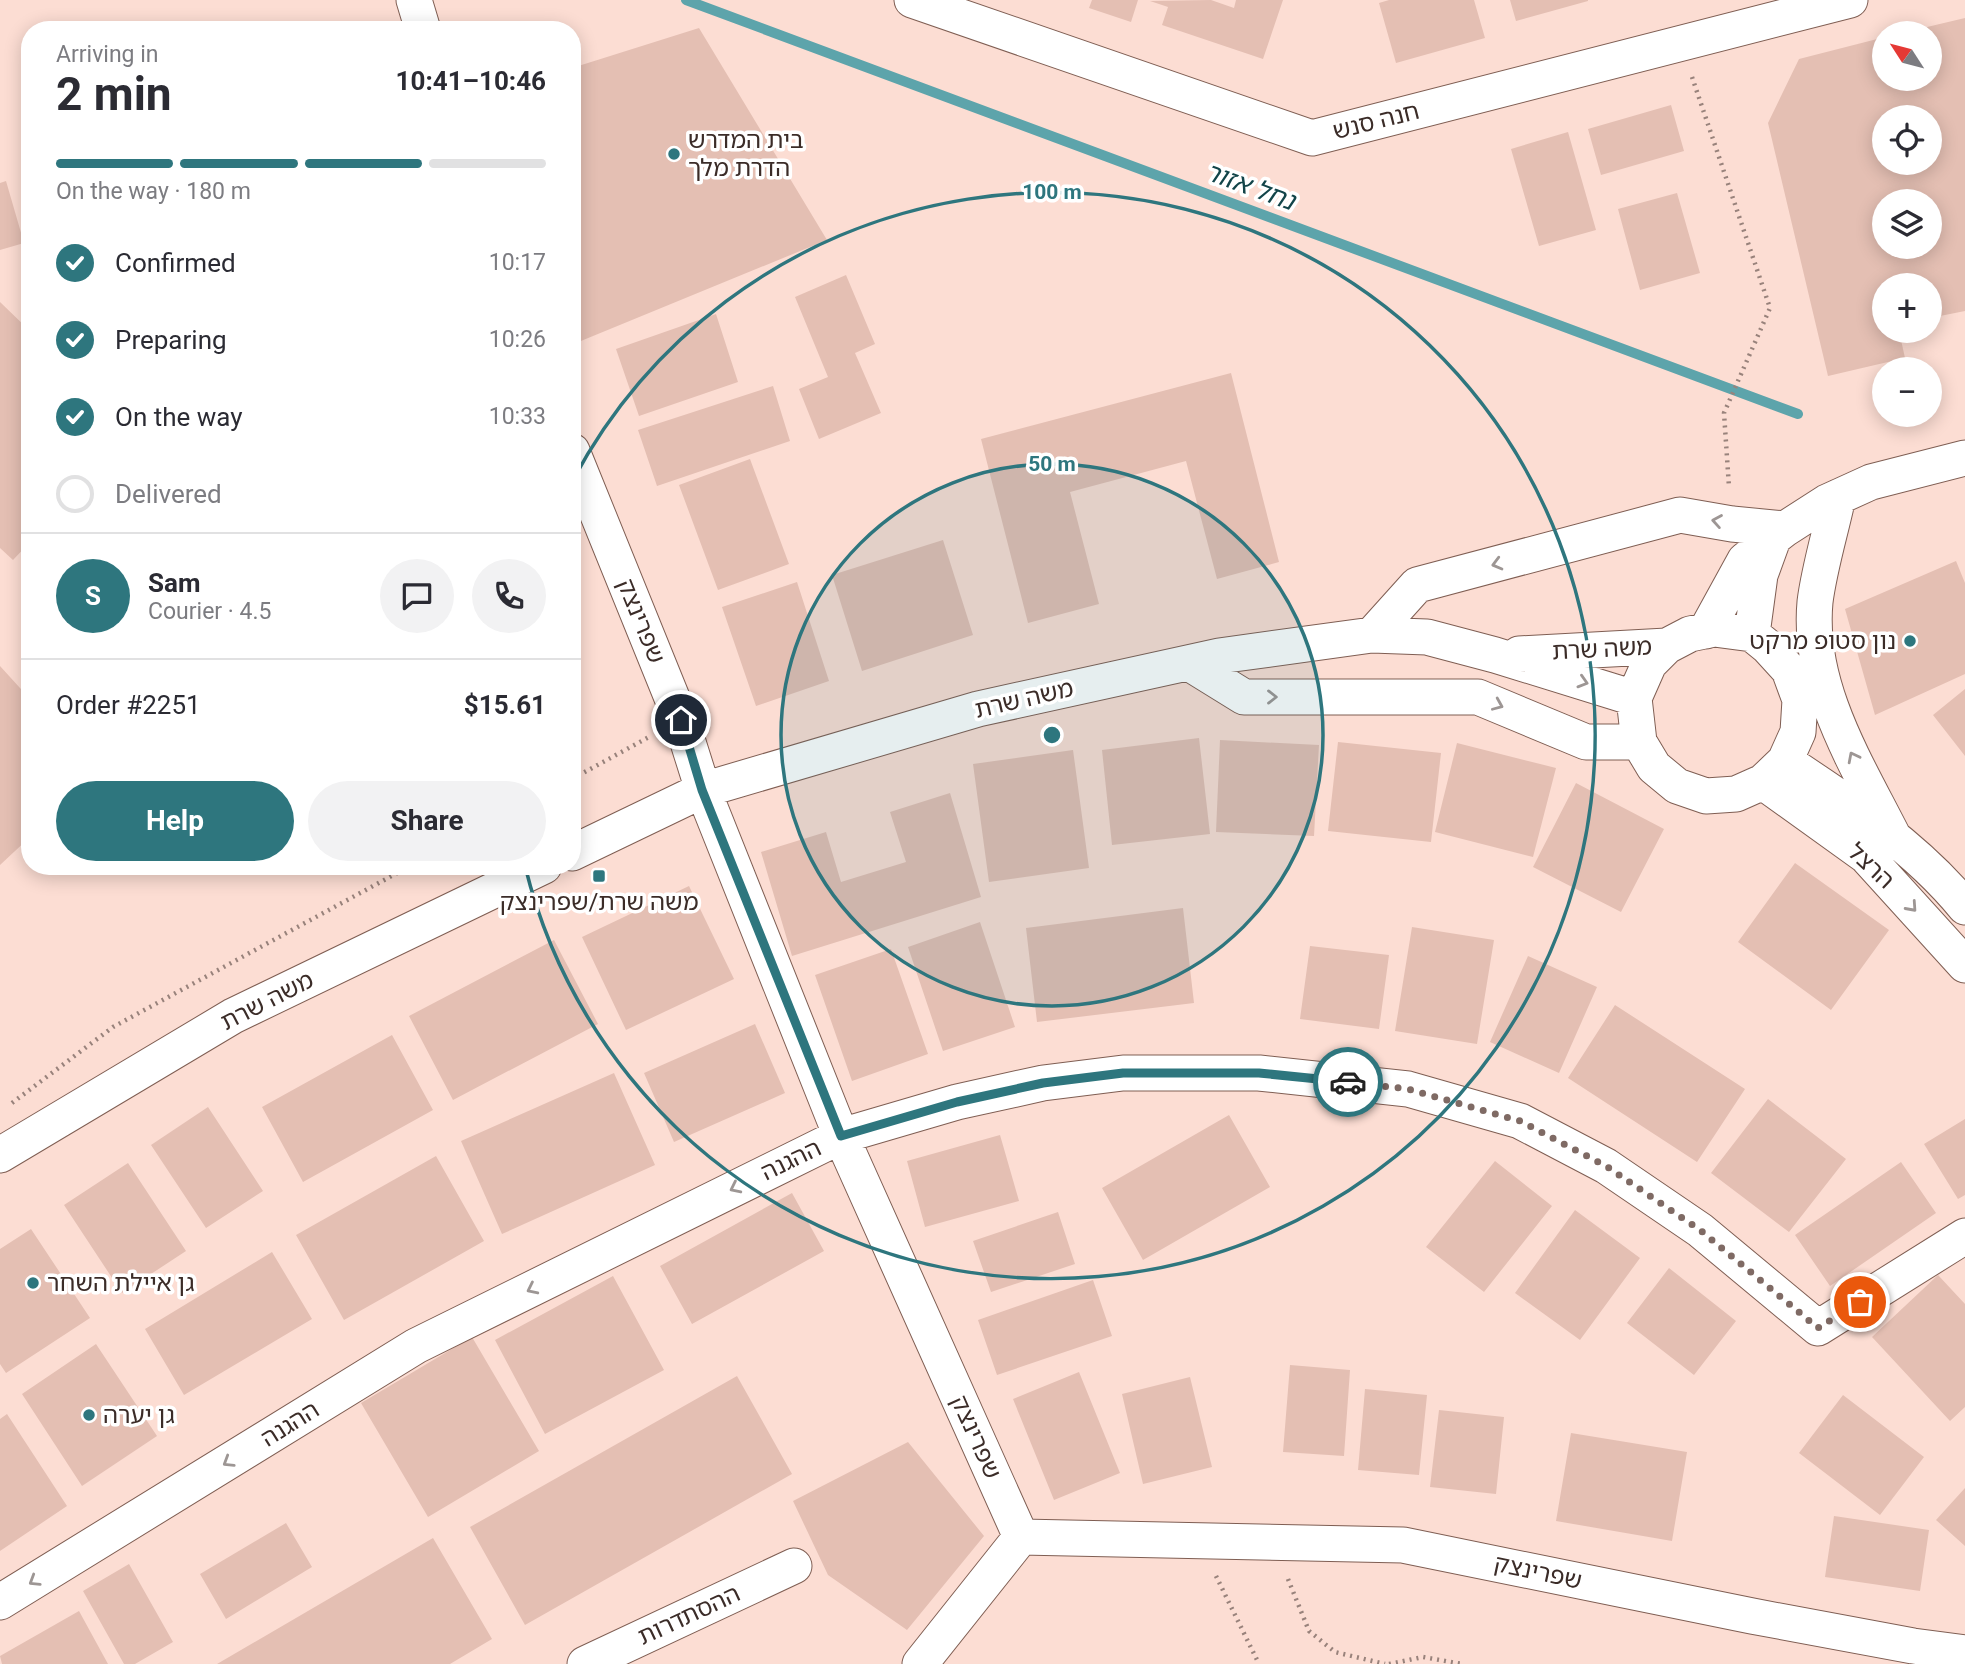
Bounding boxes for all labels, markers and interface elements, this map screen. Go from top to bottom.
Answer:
north arrow [1872,21,1942,91]
map controls [1872,21,1942,427]
text: Arriving in [56,41,159,68]
text: 10:41–10:46 [396,66,546,96]
text: 2 min [56,67,172,121]
street label: חנה סנש [1330,97,1422,145]
button: locate [1872,105,1942,175]
place label: בית המדרש הדרת מלך [688,126,804,182]
marker: בית המדרש הדרת מלך [666,146,682,162]
water label: נחל אזור [1201,156,1301,217]
text: On the way · 180 m [56,178,251,205]
text: 100 m [1022,180,1082,204]
button: layers [1872,189,1942,259]
icon: check [56,244,94,282]
text: Confirmed [115,248,236,278]
text: 10:17 [489,249,546,276]
button: + [1872,273,1942,343]
icon: check [56,321,94,359]
text: Preparing [115,325,227,355]
text: 10:26 [489,326,546,353]
button: − [1872,357,1942,427]
icon: check [56,398,94,436]
text: On the way [115,402,243,432]
text: 10:33 [489,403,546,430]
text: 50 m [1028,452,1076,476]
text: Delivered [115,479,222,509]
one-way arrow [1711,514,1723,529]
one-way arrow [1491,556,1503,570]
button: chat [380,559,454,633]
button: phone [472,559,546,633]
text: Sam [148,568,200,598]
street label: שפרינצק [611,575,671,667]
text: S [85,581,101,611]
text: Courier · 4.5 [148,598,271,625]
place label: נון סטופ מרקט [1749,627,1896,655]
street label: משה שרת [1551,632,1653,666]
marker: נון סטופ מרקט [1902,633,1918,649]
street label: משה שרת [972,674,1076,724]
one-way arrow [1577,674,1589,689]
one-way arrow [1267,689,1277,705]
text: Order #2251 [56,690,201,720]
text: $15.61 [464,690,546,720]
pin [651,690,711,750]
one-way arrow [1490,697,1503,711]
icon: home [662,701,700,739]
centre of rings [1040,723,1064,747]
one-way arrow [1847,752,1861,764]
button: Help [56,781,294,861]
button: Share [308,781,546,861]
street label: הרצל [1842,838,1900,894]
marker: משה שרת/שפרינצק [591,868,607,884]
place label: משה שרת/שפרינצק [500,888,698,916]
one-way arrow [1904,899,1916,912]
street label: משה שרת [216,966,318,1036]
courier [1313,1047,1383,1117]
icon: car [1329,1063,1367,1101]
street label: ההגנה [756,1134,826,1186]
one-way arrow [730,1179,742,1193]
place label: גן איילת השחר [47,1269,194,1297]
pin [1830,1272,1890,1332]
marker: גן איילת השחר [25,1275,41,1291]
one-way arrow [527,1280,539,1294]
icon: bag [1841,1283,1879,1321]
street label: שפרינצק [945,1391,1007,1483]
street label: ההגנה [256,1395,324,1453]
place label: גן יערה [103,1401,175,1429]
marker: גן יערה [81,1407,97,1423]
one-way arrow [222,1454,235,1467]
street label: שפרינצק [1492,1549,1584,1595]
one-way arrow [29,1573,42,1586]
street label: ההסתדרות [634,1579,744,1651]

